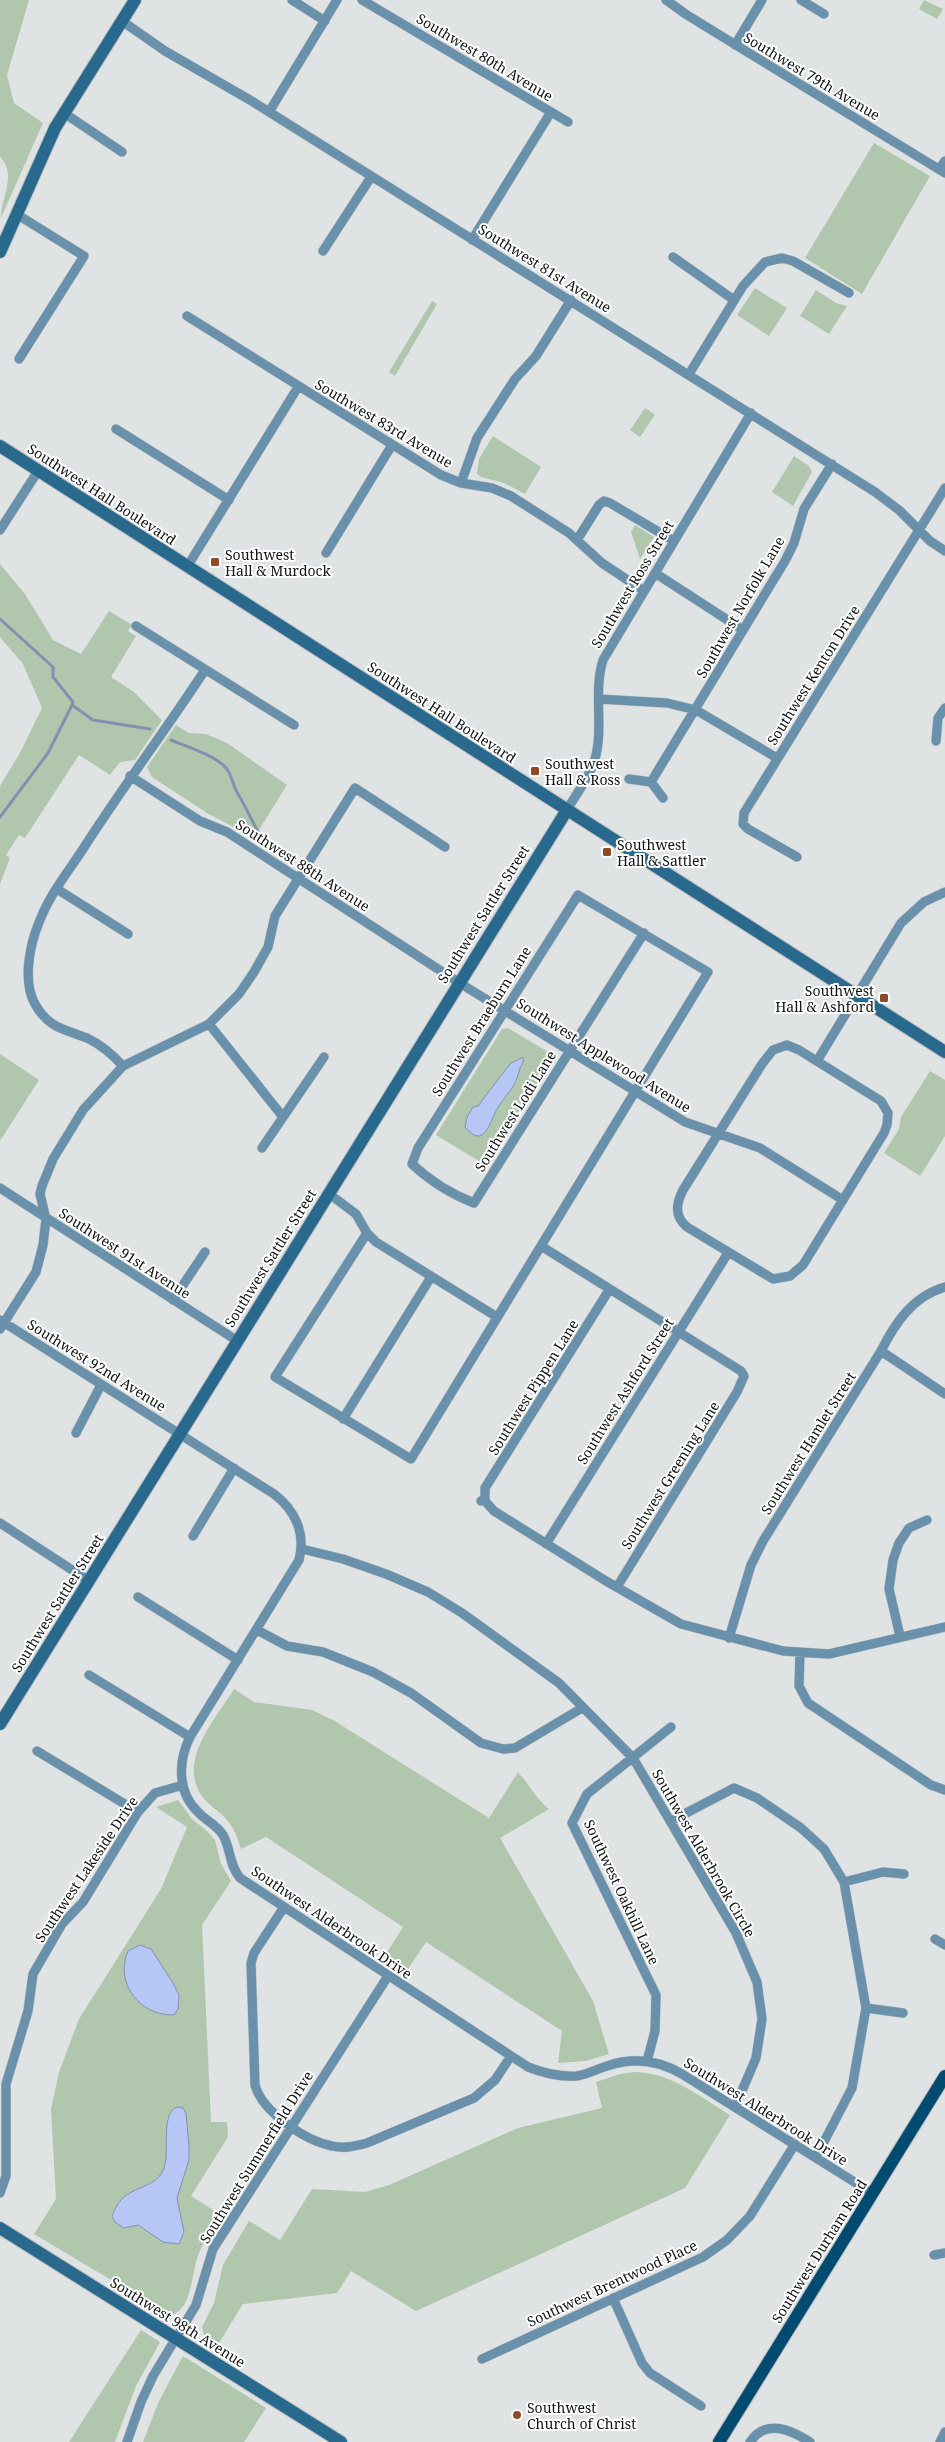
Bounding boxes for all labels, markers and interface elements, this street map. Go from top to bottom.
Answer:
street label: Southwest 80th Avenue [413,9,557,105]
street label: Southwest 79th Avenue [740,28,884,124]
street label: Southwest 81st Avenue [475,219,615,317]
street label: Southwest 83rd Avenue [312,374,456,472]
street label: Southwest Hall Boulevard [24,439,180,549]
street label: Southwest Ross Street [586,517,678,651]
street label: Southwest Norfolk Lane [692,533,788,681]
place label: Southwest Hall & Murdock [225,545,332,580]
marker: Southwest Hall & Murdock [209,556,221,568]
street label: Southwest Kenton Drive [762,602,864,748]
street label: Southwest Hall Boulevard [364,657,520,767]
place label: Southwest Hall & Ross [545,754,620,789]
marker: Southwest Hall & Ross [529,765,541,777]
street label: Southwest 88th Avenue [232,815,374,915]
place label: Southwest Hall & Sattler [617,835,707,870]
street label: Southwest Sattler Street [433,841,533,987]
marker: Southwest Hall & Sattler [601,846,613,858]
street label: Southwest Braeburn Lane [427,942,535,1100]
place label: Southwest Hall & Ashford [775,981,874,1016]
marker: Southwest Hall & Ashford [878,992,890,1004]
street label: Southwest Applewood Avenue [513,993,695,1117]
street label: Southwest Lodi Lane [470,1047,560,1175]
street label: Southwest Sattler Street [220,1185,320,1331]
street label: Southwest 91st Avenue [55,1203,195,1303]
street label: Southwest Ashford Street [572,1314,678,1468]
street label: Southwest 92nd Avenue [24,1315,170,1415]
street label: Southwest Pippen Lane [484,1316,582,1458]
street label: Southwest Hamlet Street [756,1368,860,1518]
street label: Southwest Greening Lane [617,1397,723,1553]
street label: Southwest Sattler Street [7,1530,107,1676]
street label: Southwest Alderbrook Circle [648,1765,760,1941]
street label: Southwest Lakeside Drive [30,1792,142,1946]
street label: Southwest Oakhill Lane [580,1816,664,1968]
street label: Southwest Alderbrook Drive [248,1861,416,1983]
street label: Southwest Alderbrook Drive [681,2053,851,2169]
street label: Southwest Summerfield Drive [195,2067,317,2247]
street label: Southwest Durham Road [767,2175,871,2326]
street label: Southwest Brentwood Place [524,2235,700,2331]
street label: Southwest 98th Avenue [107,2273,249,2371]
place label: Southwest Church of Christ [527,2398,636,2433]
marker: Southwest Church of Christ [511,2409,523,2421]

